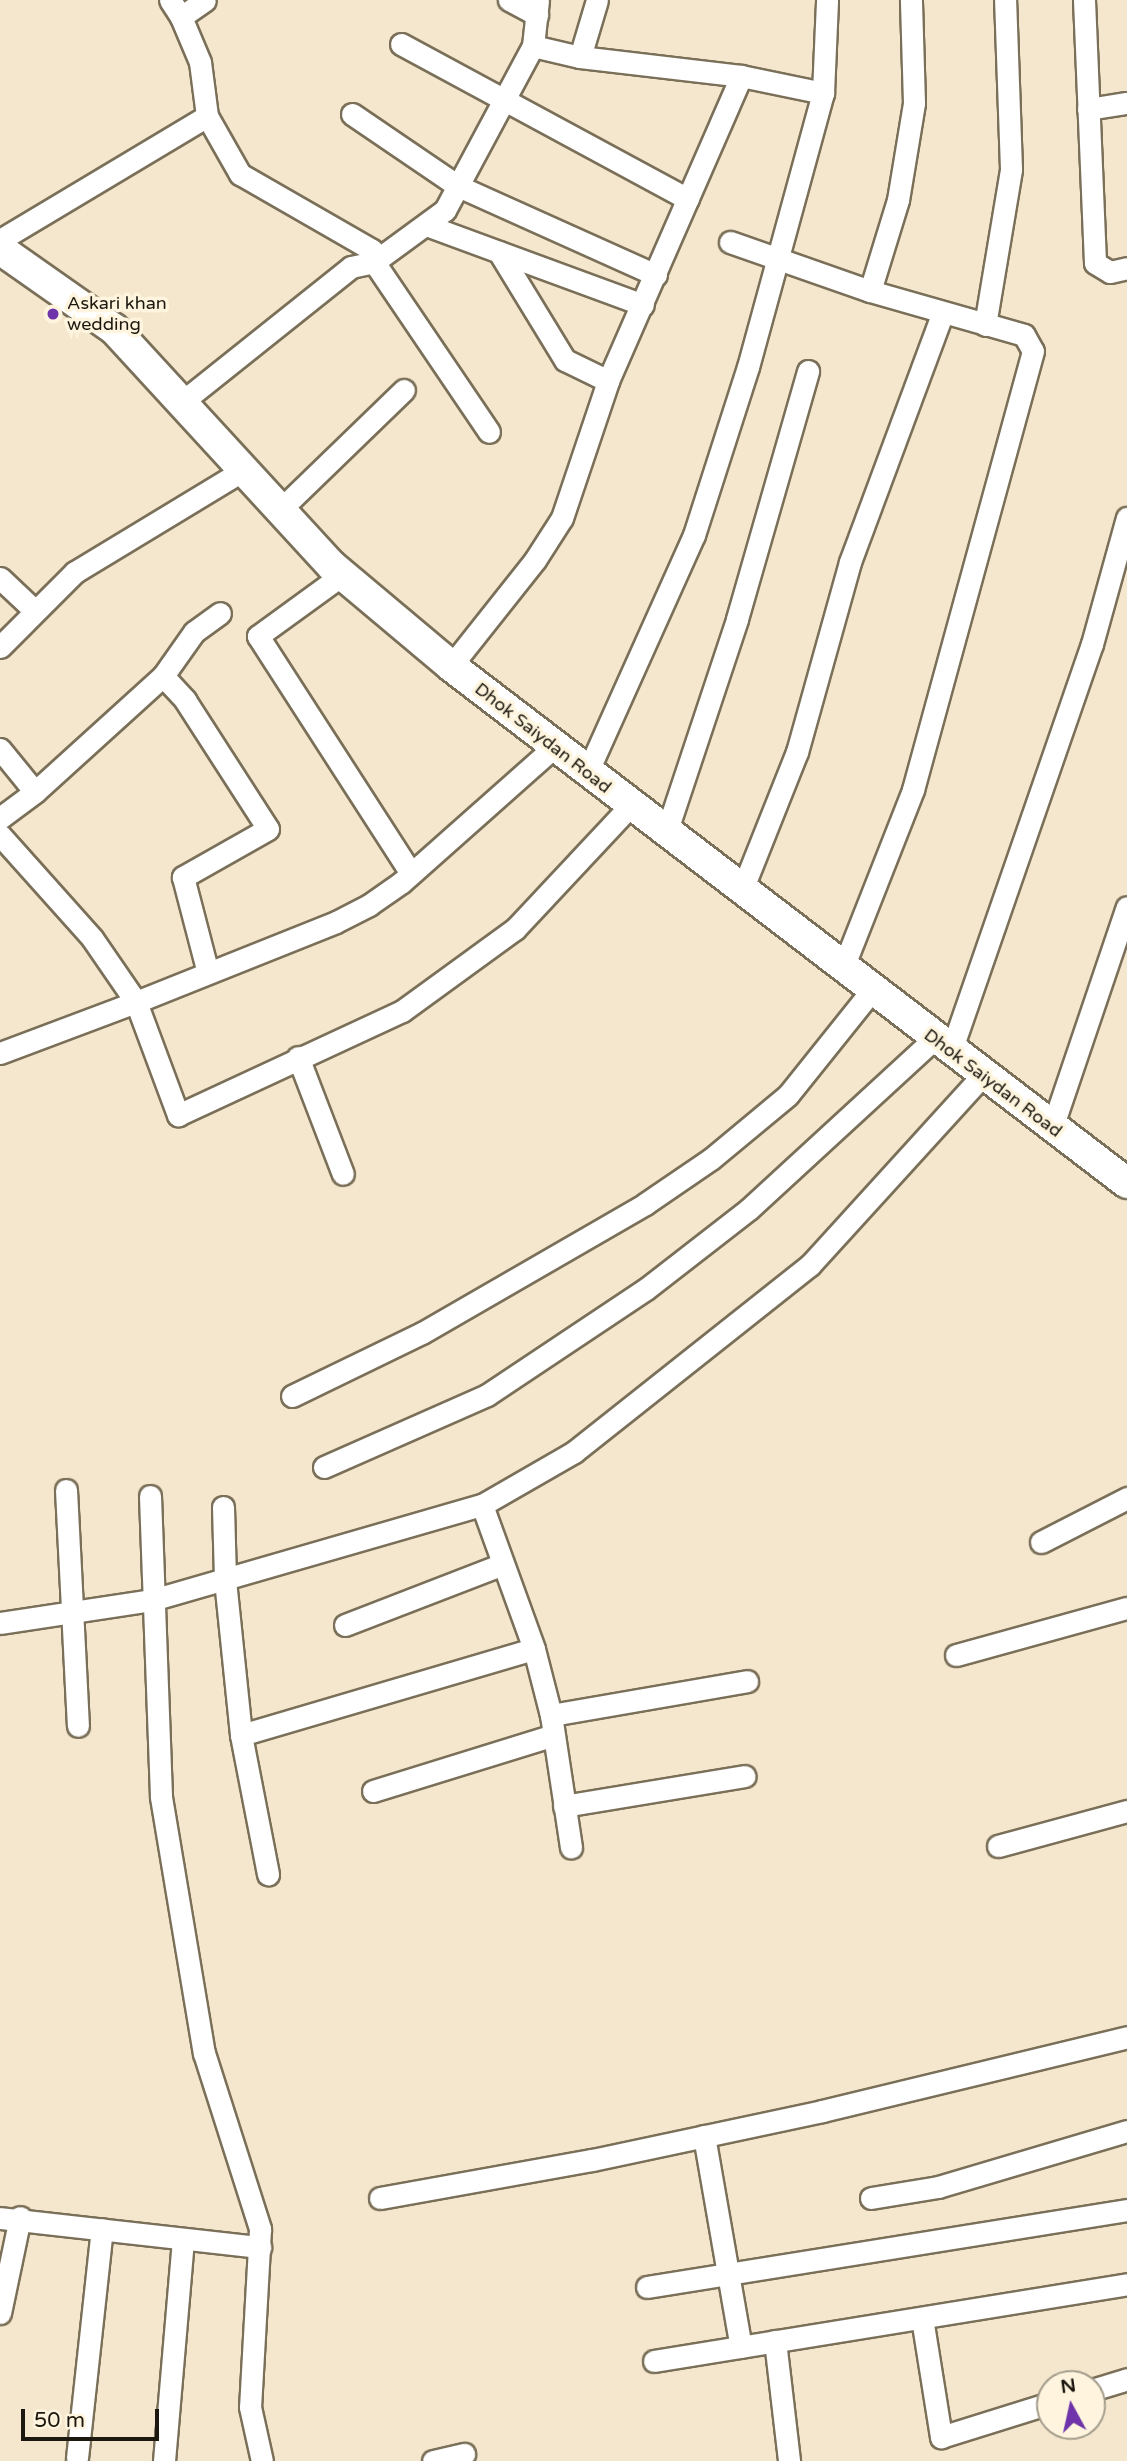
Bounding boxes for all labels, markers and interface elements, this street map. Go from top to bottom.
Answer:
place label: Askari khan wedding [67,293,167,336]
marker: Askari khan wedding [45,306,61,322]
street label: Dhok Saiydan Road [470,678,616,798]
street label: Dhok Saiydan Road [920,1024,1066,1142]
north arrow [1036,2370,1106,2440]
text: N [1059,2374,1077,2398]
scale bar [24,2394,163,2438]
text: 50 m [34,2408,85,2433]

